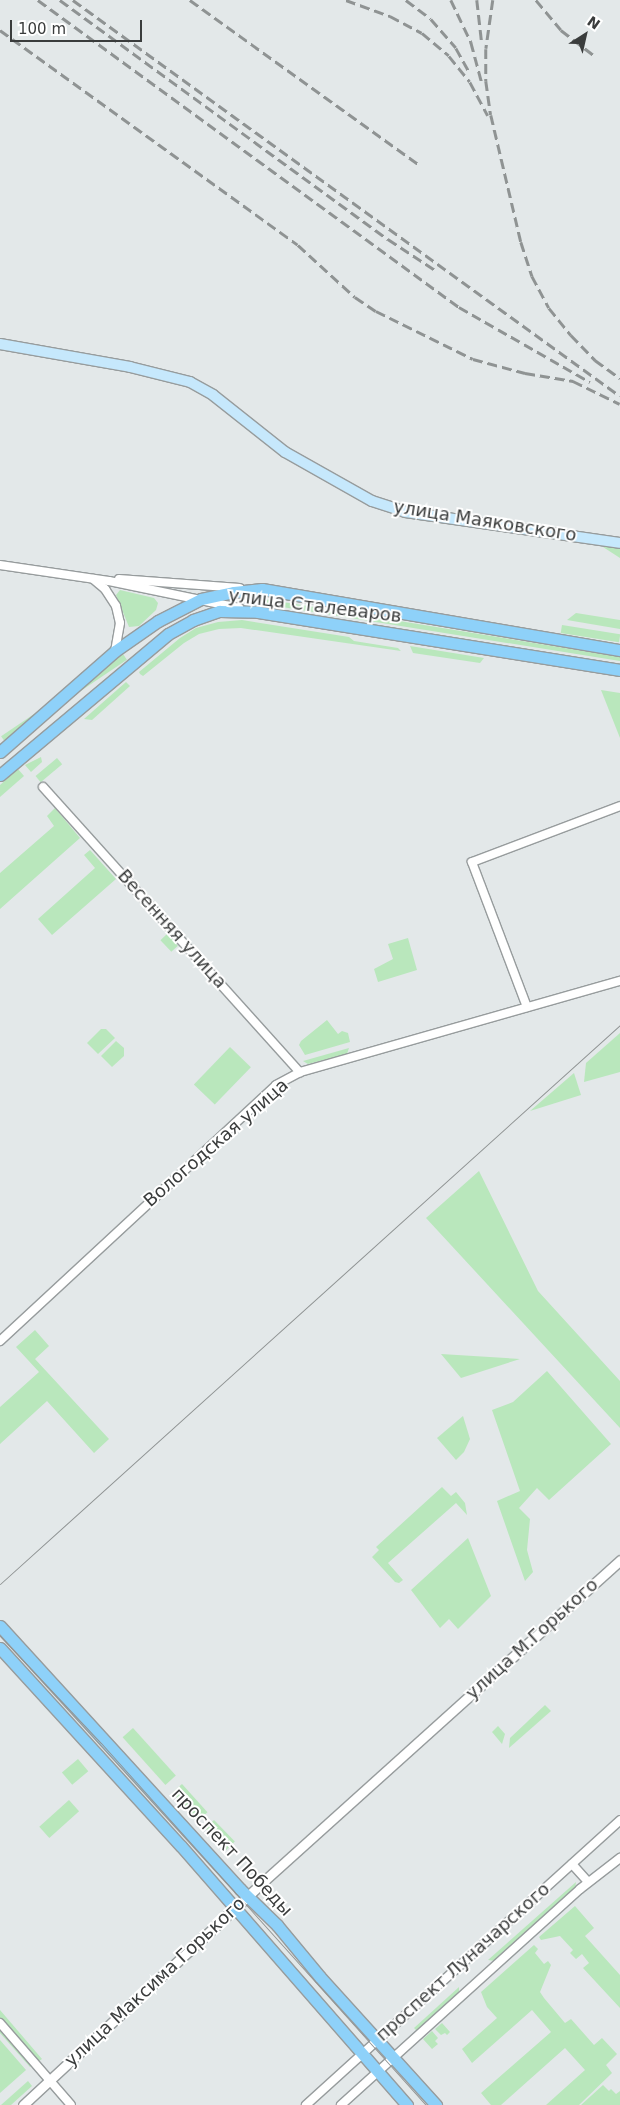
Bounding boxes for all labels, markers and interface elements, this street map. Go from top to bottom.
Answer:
scale bar [12,10,145,42]
north arrow [560,10,610,60]
text: N [584,13,603,33]
text: 100 m [18,20,66,38]
street label: улица Маяковского [392,496,578,546]
street label: улица Сталеваров [227,585,403,627]
street label: Весенняя улица [113,865,231,993]
street label: Вологодская улица [139,1074,293,1212]
street label: улица М.Горького [461,1574,603,1704]
street label: проспект Победы [167,1783,297,1921]
street label: проспект Луначарского [372,1878,554,2046]
street label: улица Максима Горького [60,1893,250,2071]

